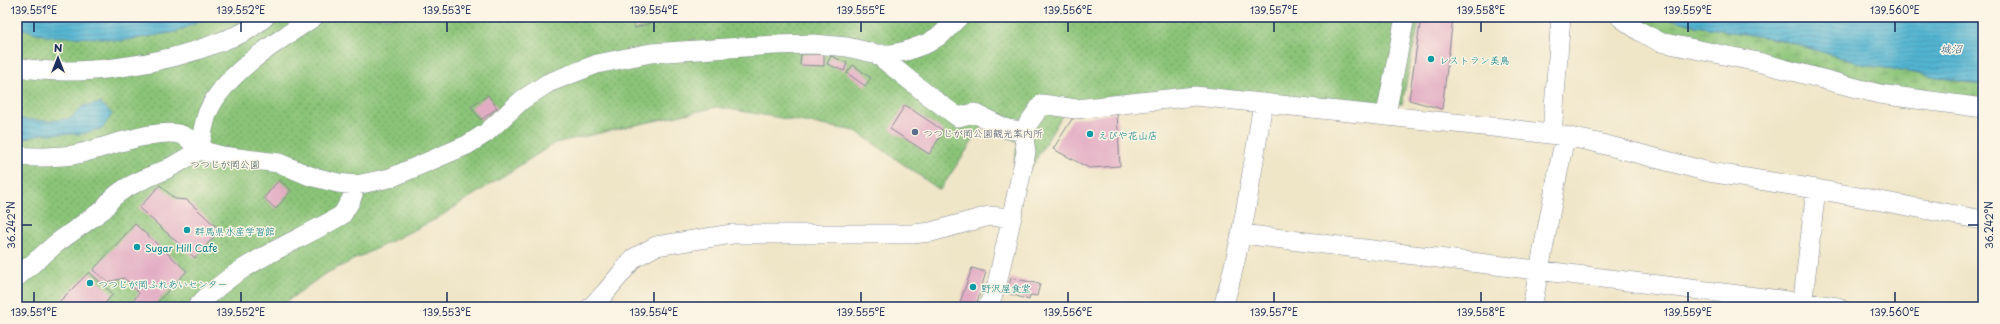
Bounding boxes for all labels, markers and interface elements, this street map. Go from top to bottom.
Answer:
text: 139.551°E [11,2,57,17]
text: 139.552°E [217,2,265,17]
text: 139.553°E [423,2,471,17]
text: 139.554°E [630,2,678,17]
text: 139.555°E [837,2,885,17]
text: 139.556°E [1044,2,1092,17]
text: 139.557°E [1250,2,1298,17]
text: 139.558°E [1457,2,1505,17]
text: 139.559°E [1664,2,1712,17]
text: 139.560°E [1870,2,1920,17]
north arrow [38,38,78,78]
text: N [54,39,63,56]
water label: 城沼 [1940,40,1963,57]
place label: レストラン美鳥 [1439,52,1510,67]
marker: レストラン美鳥 [1426,54,1436,64]
place label: つつじが岡公園観光案内所 [923,125,1043,140]
marker: つつじが岡公園観光案内所 [910,127,920,137]
place label: えびや花山店 [1098,127,1158,142]
marker: えびや花山店 [1085,129,1095,139]
park label: つつじが岡公園 [190,156,260,171]
text: 36.242°N [3,201,18,249]
text: 36.242°N [1981,201,1996,249]
place label: 群馬県水産学習館 [195,223,275,238]
marker: 群馬県水産学習館 [182,225,192,235]
place label: Sugar Hill Cafe [145,240,218,255]
marker: Sugar Hill Cafe [132,242,142,252]
place label: つつじが岡ふれあいセンター [98,276,228,291]
marker: つつじが岡ふれあいセンター [85,278,95,288]
place label: 野沢屋食堂 [981,280,1031,295]
marker: 野沢屋食堂 [968,282,978,292]
text: 139.551°E [11,304,57,319]
text: 139.552°E [217,304,265,319]
text: 139.553°E [423,304,471,319]
text: 139.554°E [630,304,678,319]
text: 139.555°E [837,304,885,319]
text: 139.556°E [1044,304,1092,319]
text: 139.557°E [1250,304,1298,319]
text: 139.558°E [1457,304,1505,319]
text: 139.559°E [1664,304,1712,319]
text: 139.560°E [1870,304,1920,319]

